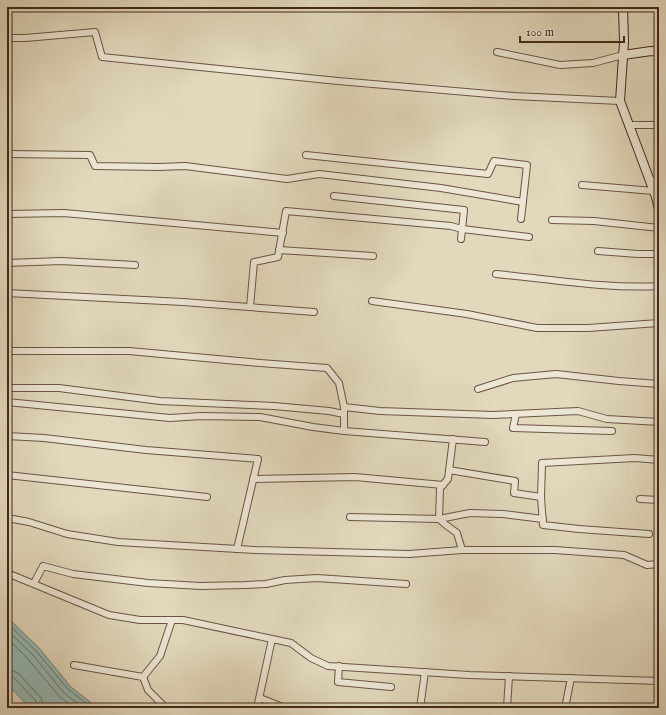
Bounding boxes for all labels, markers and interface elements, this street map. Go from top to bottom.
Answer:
scale bar [520,18,624,44]
text: 100 m [526,25,554,40]

